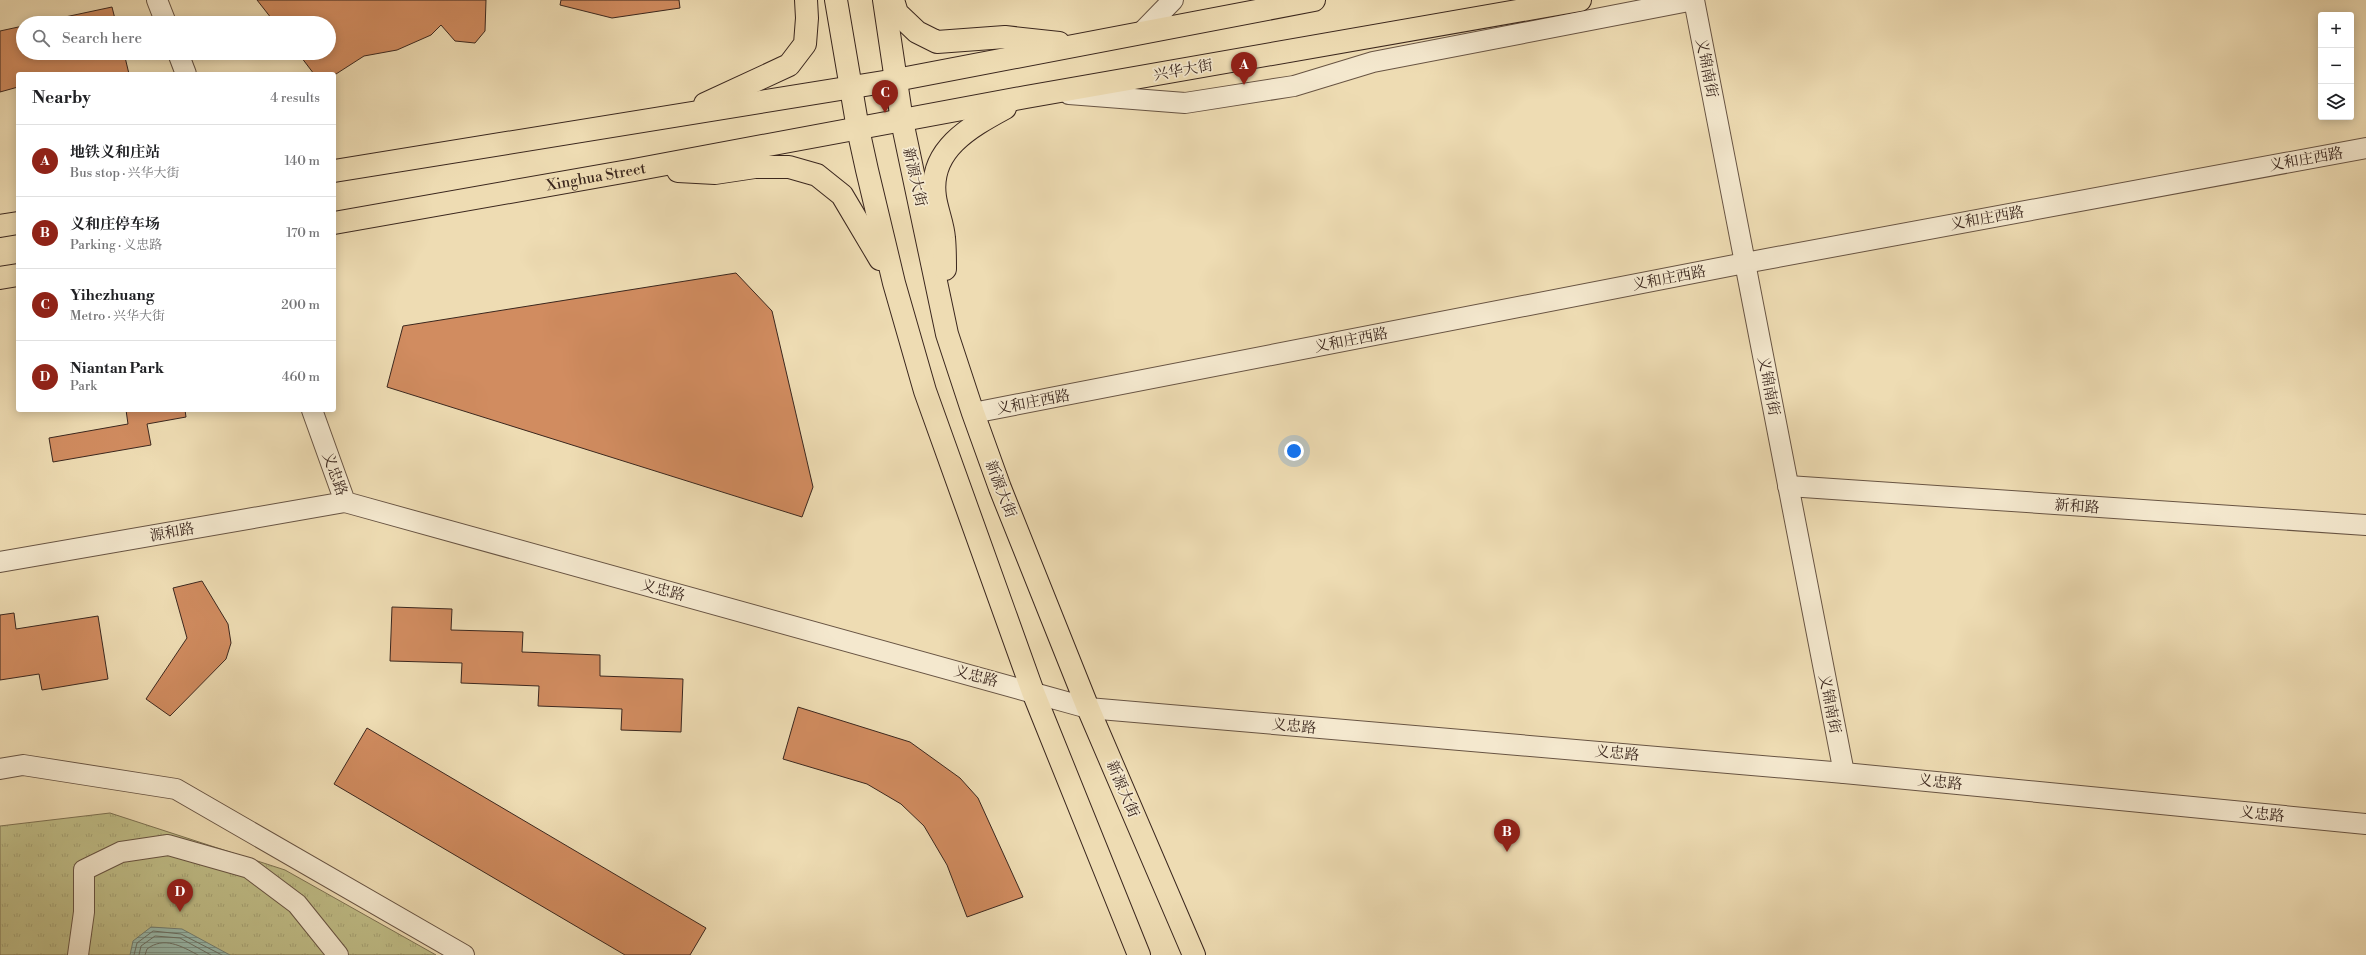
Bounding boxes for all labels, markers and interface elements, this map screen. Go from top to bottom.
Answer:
map controls [2318,12,2354,120]
button: + [2318,12,2354,48]
search box [16,16,336,60]
icon: search [30,27,52,49]
text: Search here [62,29,142,48]
street label: 义锦南街 [1691,37,1722,99]
button: − [2318,48,2354,84]
pin: A [1231,52,1257,85]
street label: 兴华大街 [1152,56,1214,85]
pin: C [872,80,898,113]
button: layers [2318,84,2354,120]
text: Nearby [32,87,91,109]
text: 4 results [270,90,320,106]
text: 地铁义和庄站 [70,143,160,162]
street label: 义和庄西路 [2267,144,2345,175]
street label: 新源大街 [899,146,931,208]
text: A [40,153,50,169]
text: 140 m [284,153,320,169]
street label: Xinghua Street [544,159,648,196]
text: Bus stop · 兴华大街 [70,165,180,181]
street label: 义和庄西路 [1948,203,2026,234]
text: 义和庄停车场 [70,215,160,234]
text: B [40,225,50,241]
text: 170 m [286,225,320,241]
text: Parking · 义忠路 [70,237,162,253]
street label: 义和庄西路 [1630,262,1708,295]
text: Yihezhuang [70,286,154,305]
text: C [40,297,50,313]
text: 200 m [281,297,320,313]
text: Metro · 兴华大街 [70,308,165,324]
street label: 义和庄西路 [1312,324,1390,357]
street label: 义锦南街 [1753,355,1784,417]
text: Niantan Park [70,359,164,378]
text: D [40,369,50,385]
text: 460 m [282,369,320,385]
text: Park [70,378,97,394]
street label: 义和庄西路 [994,386,1072,419]
your location [1284,441,1304,461]
street label: 义忠路 [318,450,351,499]
street label: 新源大街 [981,458,1020,521]
street label: 新和路 [2054,495,2100,518]
street label: 源和路 [148,519,196,546]
street label: 义忠路 [639,575,687,605]
street label: 义忠路 [952,661,1000,691]
street label: 义锦南街 [1814,673,1845,735]
street label: 义忠路 [1271,715,1317,738]
street label: 义忠路 [1594,742,1640,765]
street label: 新源大街 [1102,758,1143,821]
street label: 义忠路 [1917,771,1963,794]
street label: 义忠路 [2239,803,2285,826]
pin: B [1494,819,1520,852]
pin: D [167,879,193,912]

